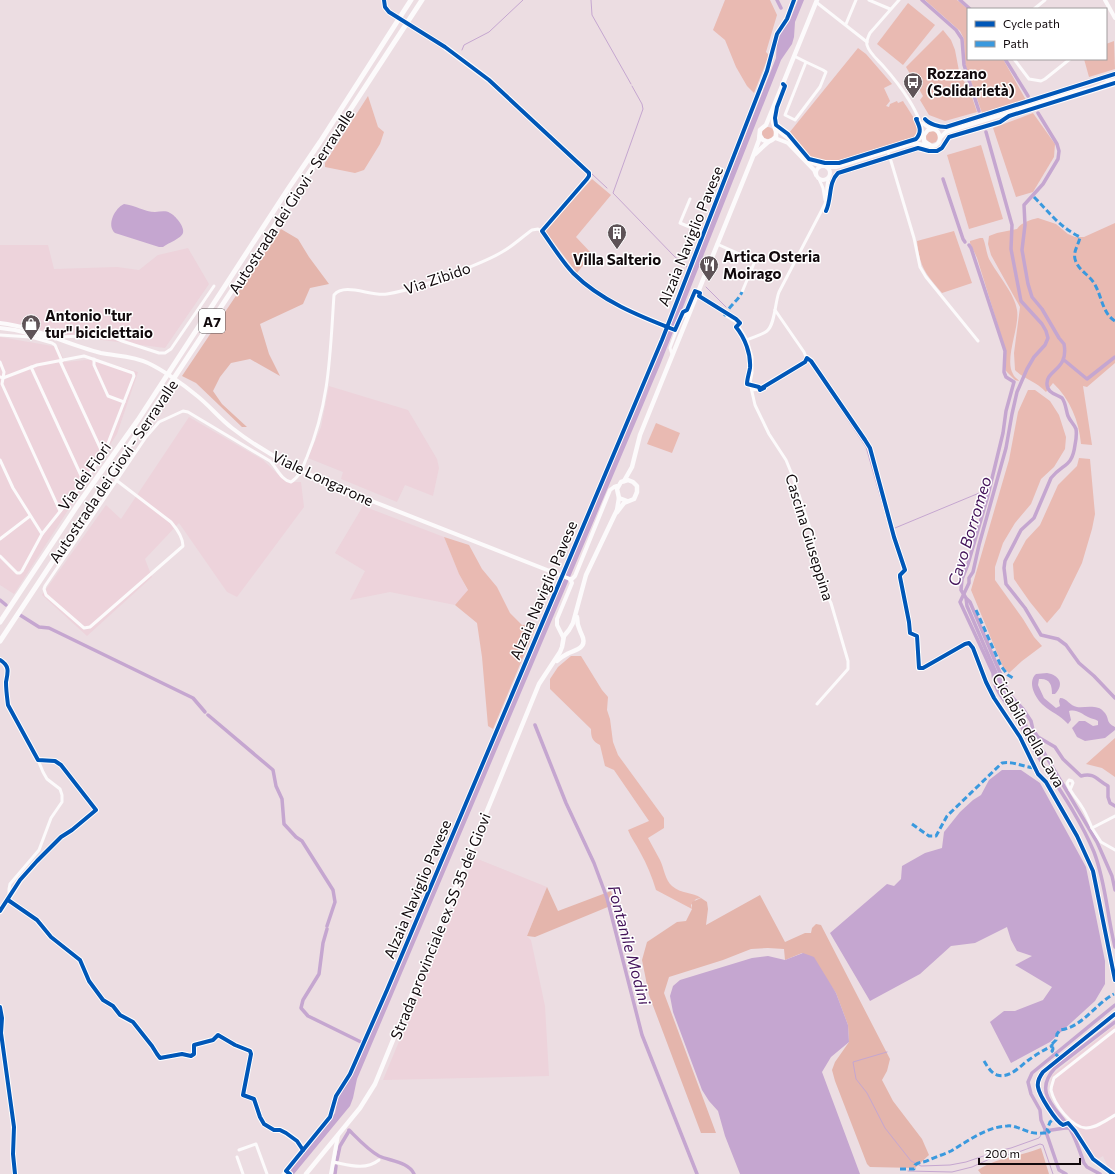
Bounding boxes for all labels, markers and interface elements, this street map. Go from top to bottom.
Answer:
legend [967,8,1107,60]
text: Cycle path [1003,16,1060,30]
text: Path [1003,36,1029,50]
place label: Rozzano (Solidarietà) [927,64,1015,99]
bus stop icon: Rozzano (Solidarietà) [902,71,924,99]
street label: Autostrada dei Giovi - Serravalle [224,105,358,297]
street label: Alzaia Naviglio Pavese [654,163,726,309]
building icon: Villa Salterio [606,222,628,250]
place label: Artica Osteria Moirago [723,247,820,282]
place label: Villa Salterio [573,250,661,268]
restaurant icon: Artica Osteria Moirago [698,254,720,282]
street label: Via Zibido [401,258,473,298]
place label: Antonio "tur tur" biciclettaio [45,306,153,341]
road number: A7 [199,309,225,333]
shop icon: Antonio "tur tur" biciclettaio [20,313,42,341]
street label: Autostrada dei Giovi - Serravalle [45,376,181,566]
street label: Via dei Fiori [54,438,114,514]
street label: Viale Longarone [269,447,377,509]
street label: Cascina Giuseppina [782,471,838,603]
water label: Cavo Borromeo [943,474,995,588]
street label: Alzaia Naviglio Pavese [506,518,580,662]
street label: Ciclabile della Cava [989,670,1069,790]
street label: Strada provinciale ex SS 35 dei Giovi [386,810,494,1042]
street label: Alzaia Naviglio Pavese [380,817,454,961]
water label: Fontanile Modini [605,883,655,1008]
scale bar [979,1140,1080,1166]
text: 200 m [985,1146,1020,1160]

